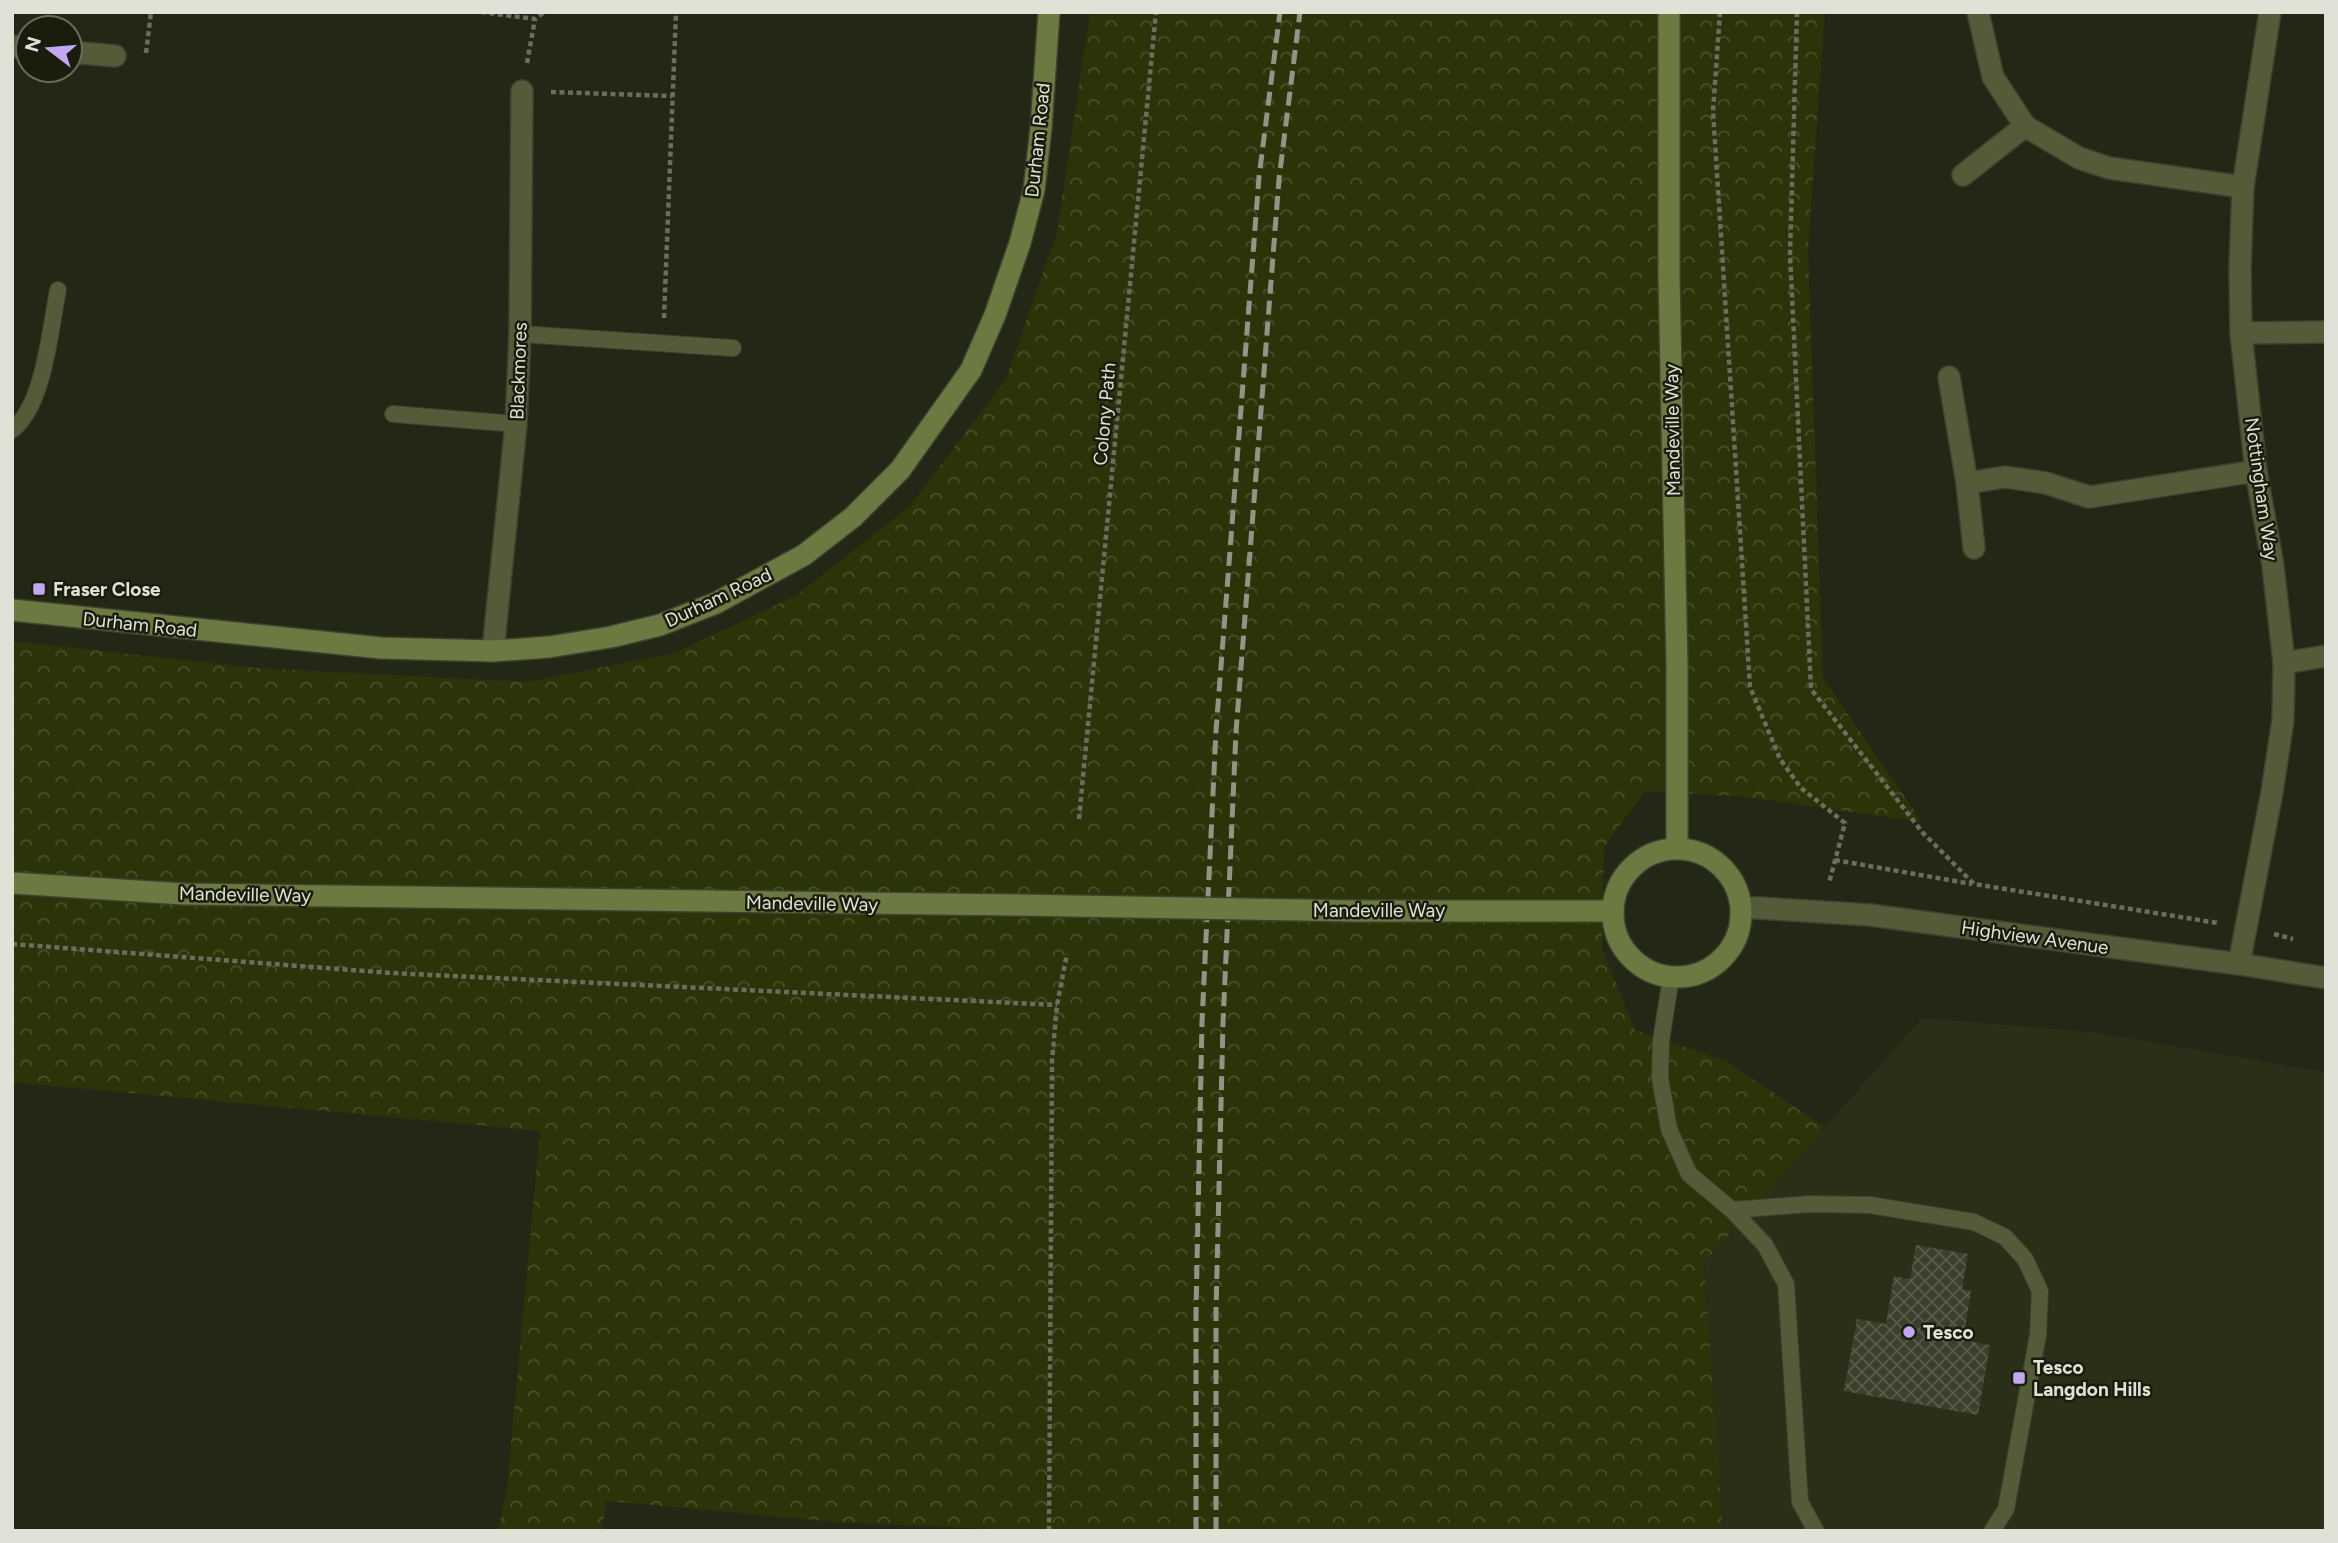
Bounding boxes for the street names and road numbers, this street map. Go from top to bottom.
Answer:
street label: Durham Road [1020,82,1055,198]
street label: Blackmores [505,322,532,420]
street label: Colony Path [1089,362,1120,467]
street label: Mandeville Way [1660,364,1685,496]
street label: Nottingham Way [2240,416,2283,562]
street label: Durham Road [661,563,775,632]
street label: Durham Road [82,607,198,642]
street label: Mandeville Way [179,882,311,907]
street label: Mandeville Way [746,891,878,916]
street label: Mandeville Way [1313,899,1445,922]
street label: Highview Avenue [1960,916,2110,959]

